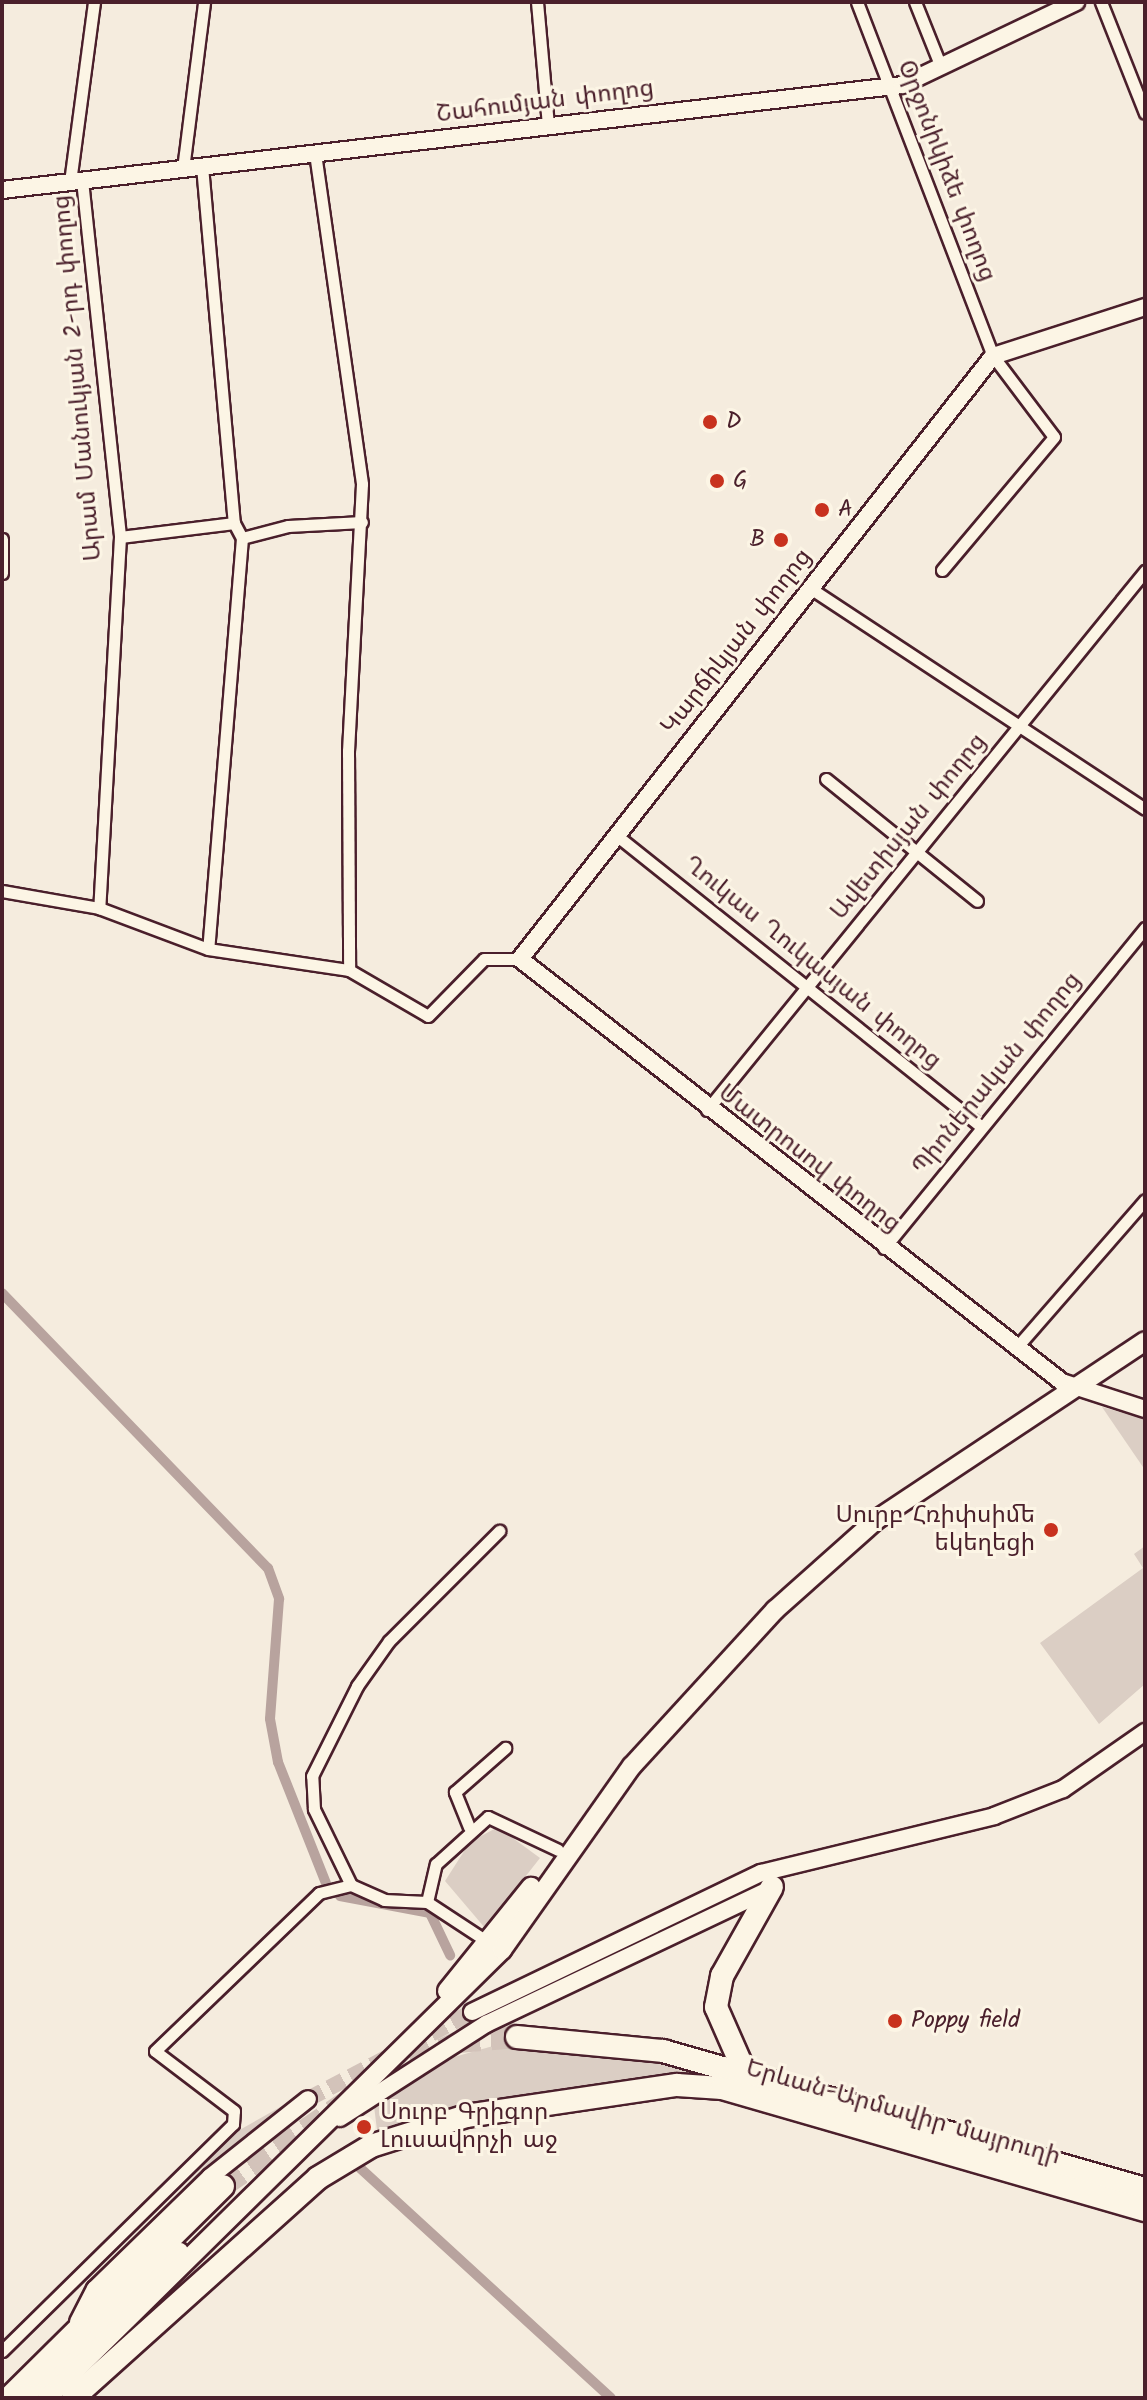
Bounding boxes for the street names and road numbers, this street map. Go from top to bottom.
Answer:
street label: Օրջոնիկիձե փողոց [891,56,1001,286]
street label: Շահումյան փողոց [435,74,655,130]
street label: Արամ Մանուկյան 2-րդ փողոց [48,194,108,562]
street label: Կարճիկյան փողոց [656,543,818,741]
street label: Ավետիսյան փողոց [825,728,993,926]
street label: Ղուկաս Ղուկասյան փողոց [678,850,946,1076]
street label: Պիոներական փողոց [906,967,1088,1181]
street label: Մատրոսով փողոց [712,1079,906,1239]
street label: Երևան-Արմավիր մայրուղի [742,2054,1064,2172]

